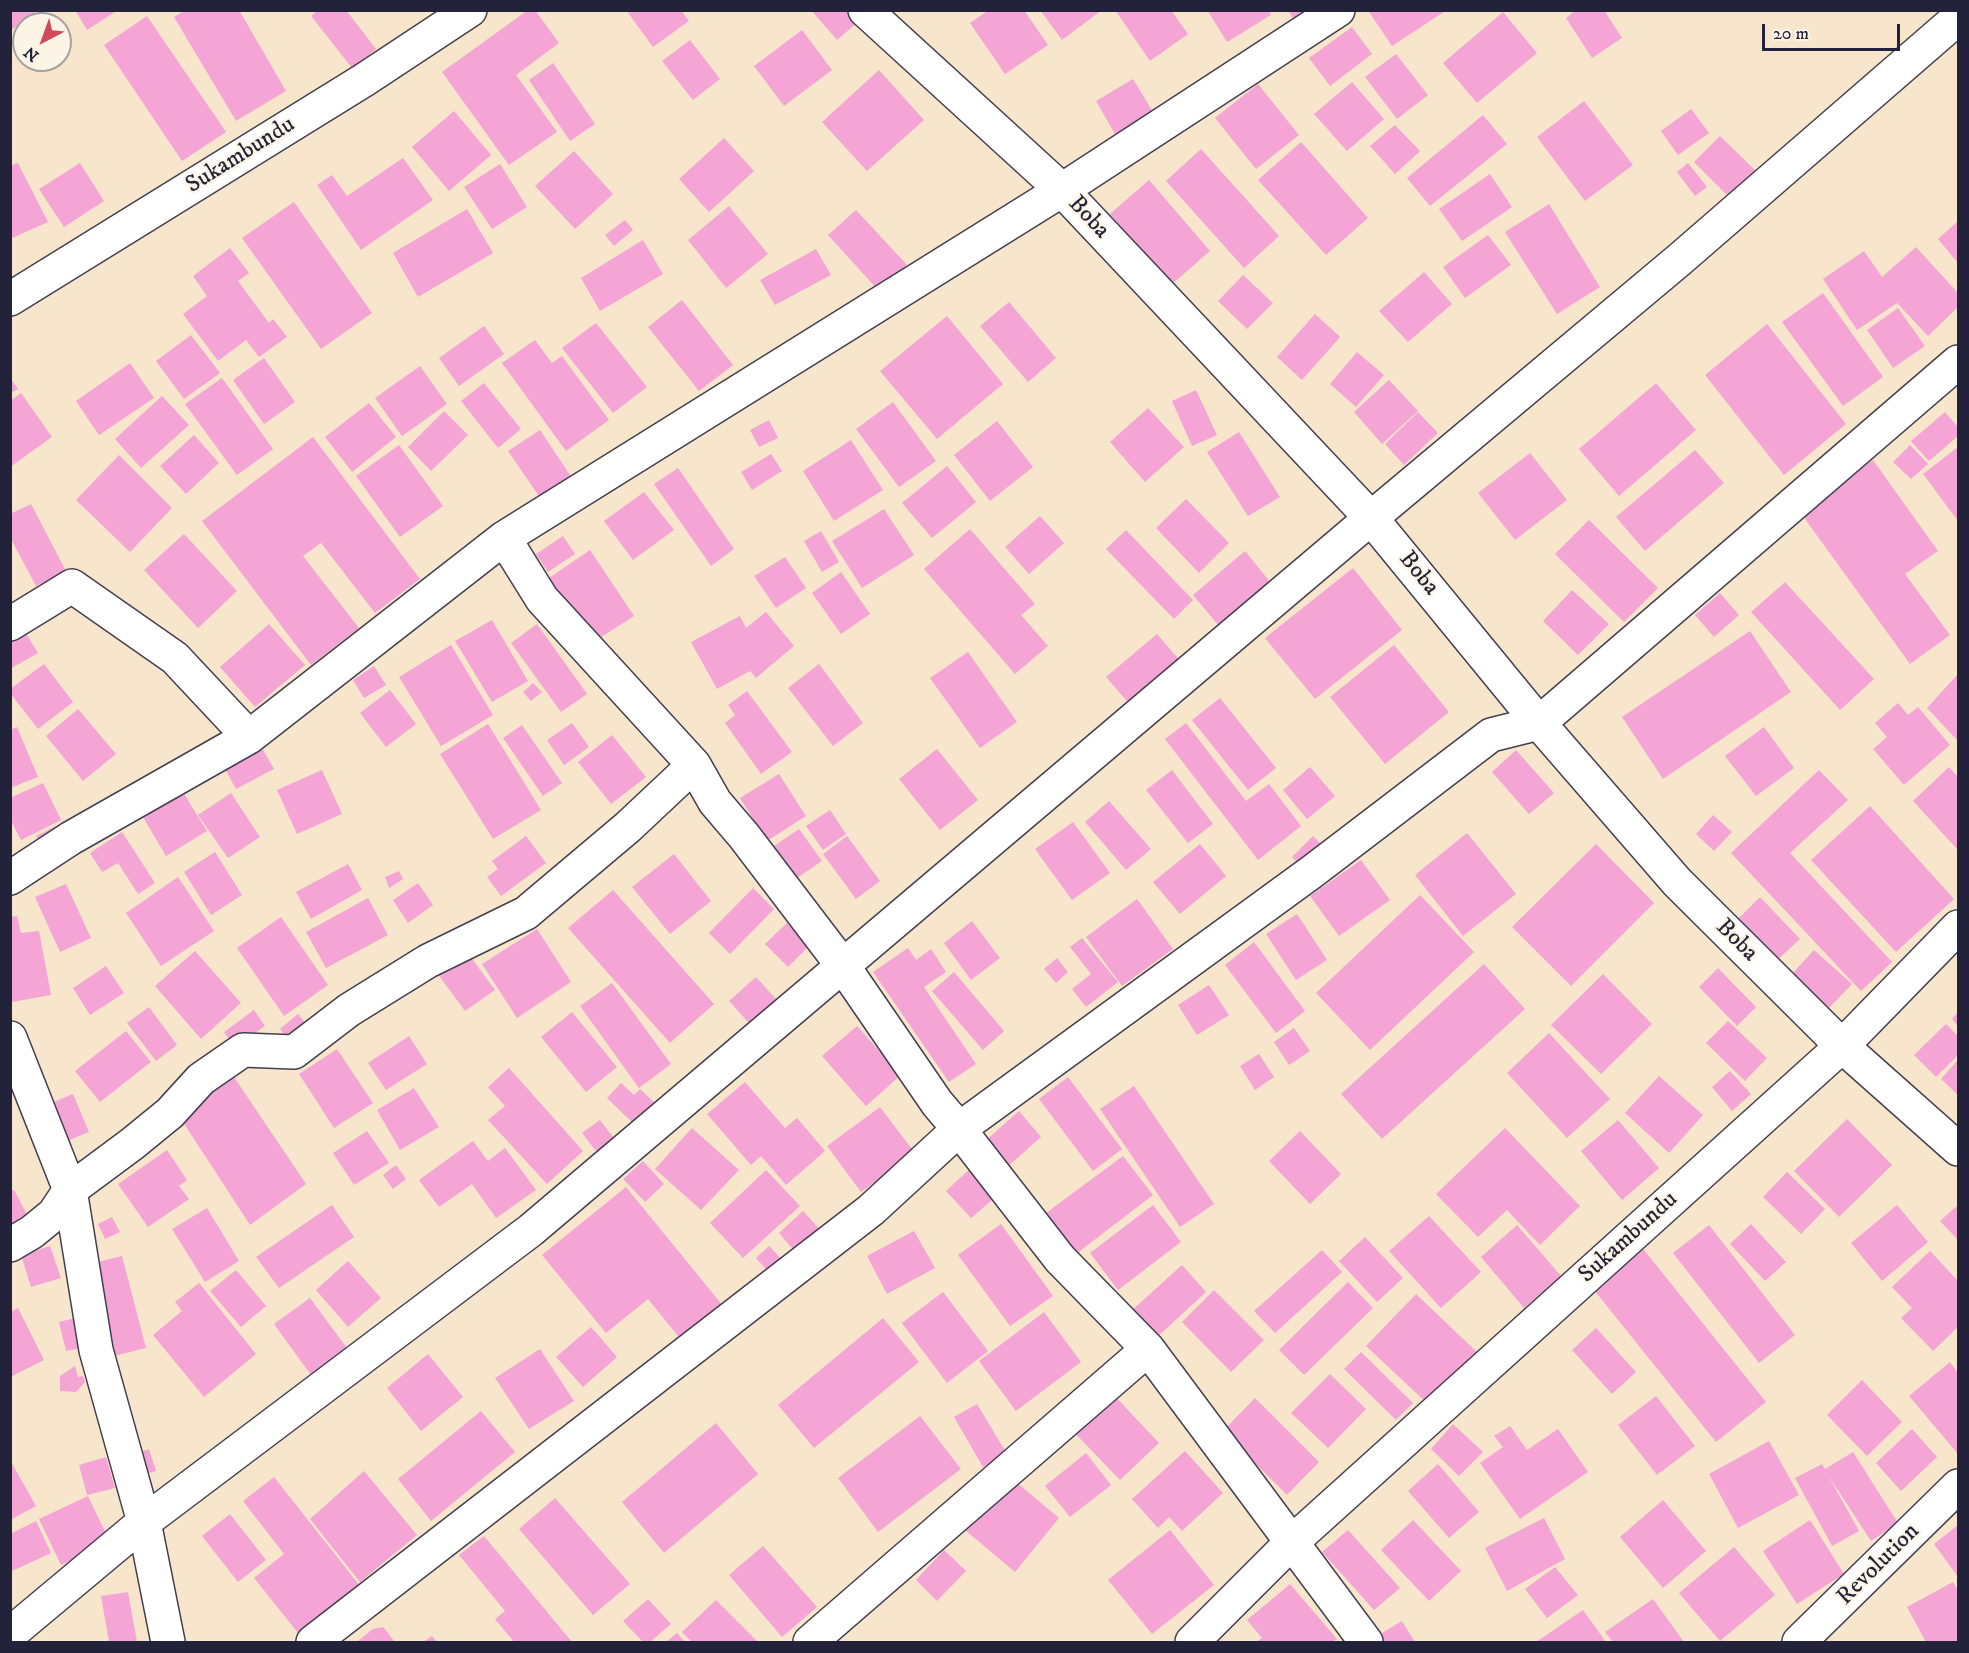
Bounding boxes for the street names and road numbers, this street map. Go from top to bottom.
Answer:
street label: Sukambundu [181,111,301,201]
street label: Boba [1061,191,1115,245]
street label: Boba [1392,546,1444,602]
street label: Boba [1709,914,1763,968]
street label: Sukambundu [1574,1186,1684,1290]
street label: Revolution [1832,1518,1926,1612]

